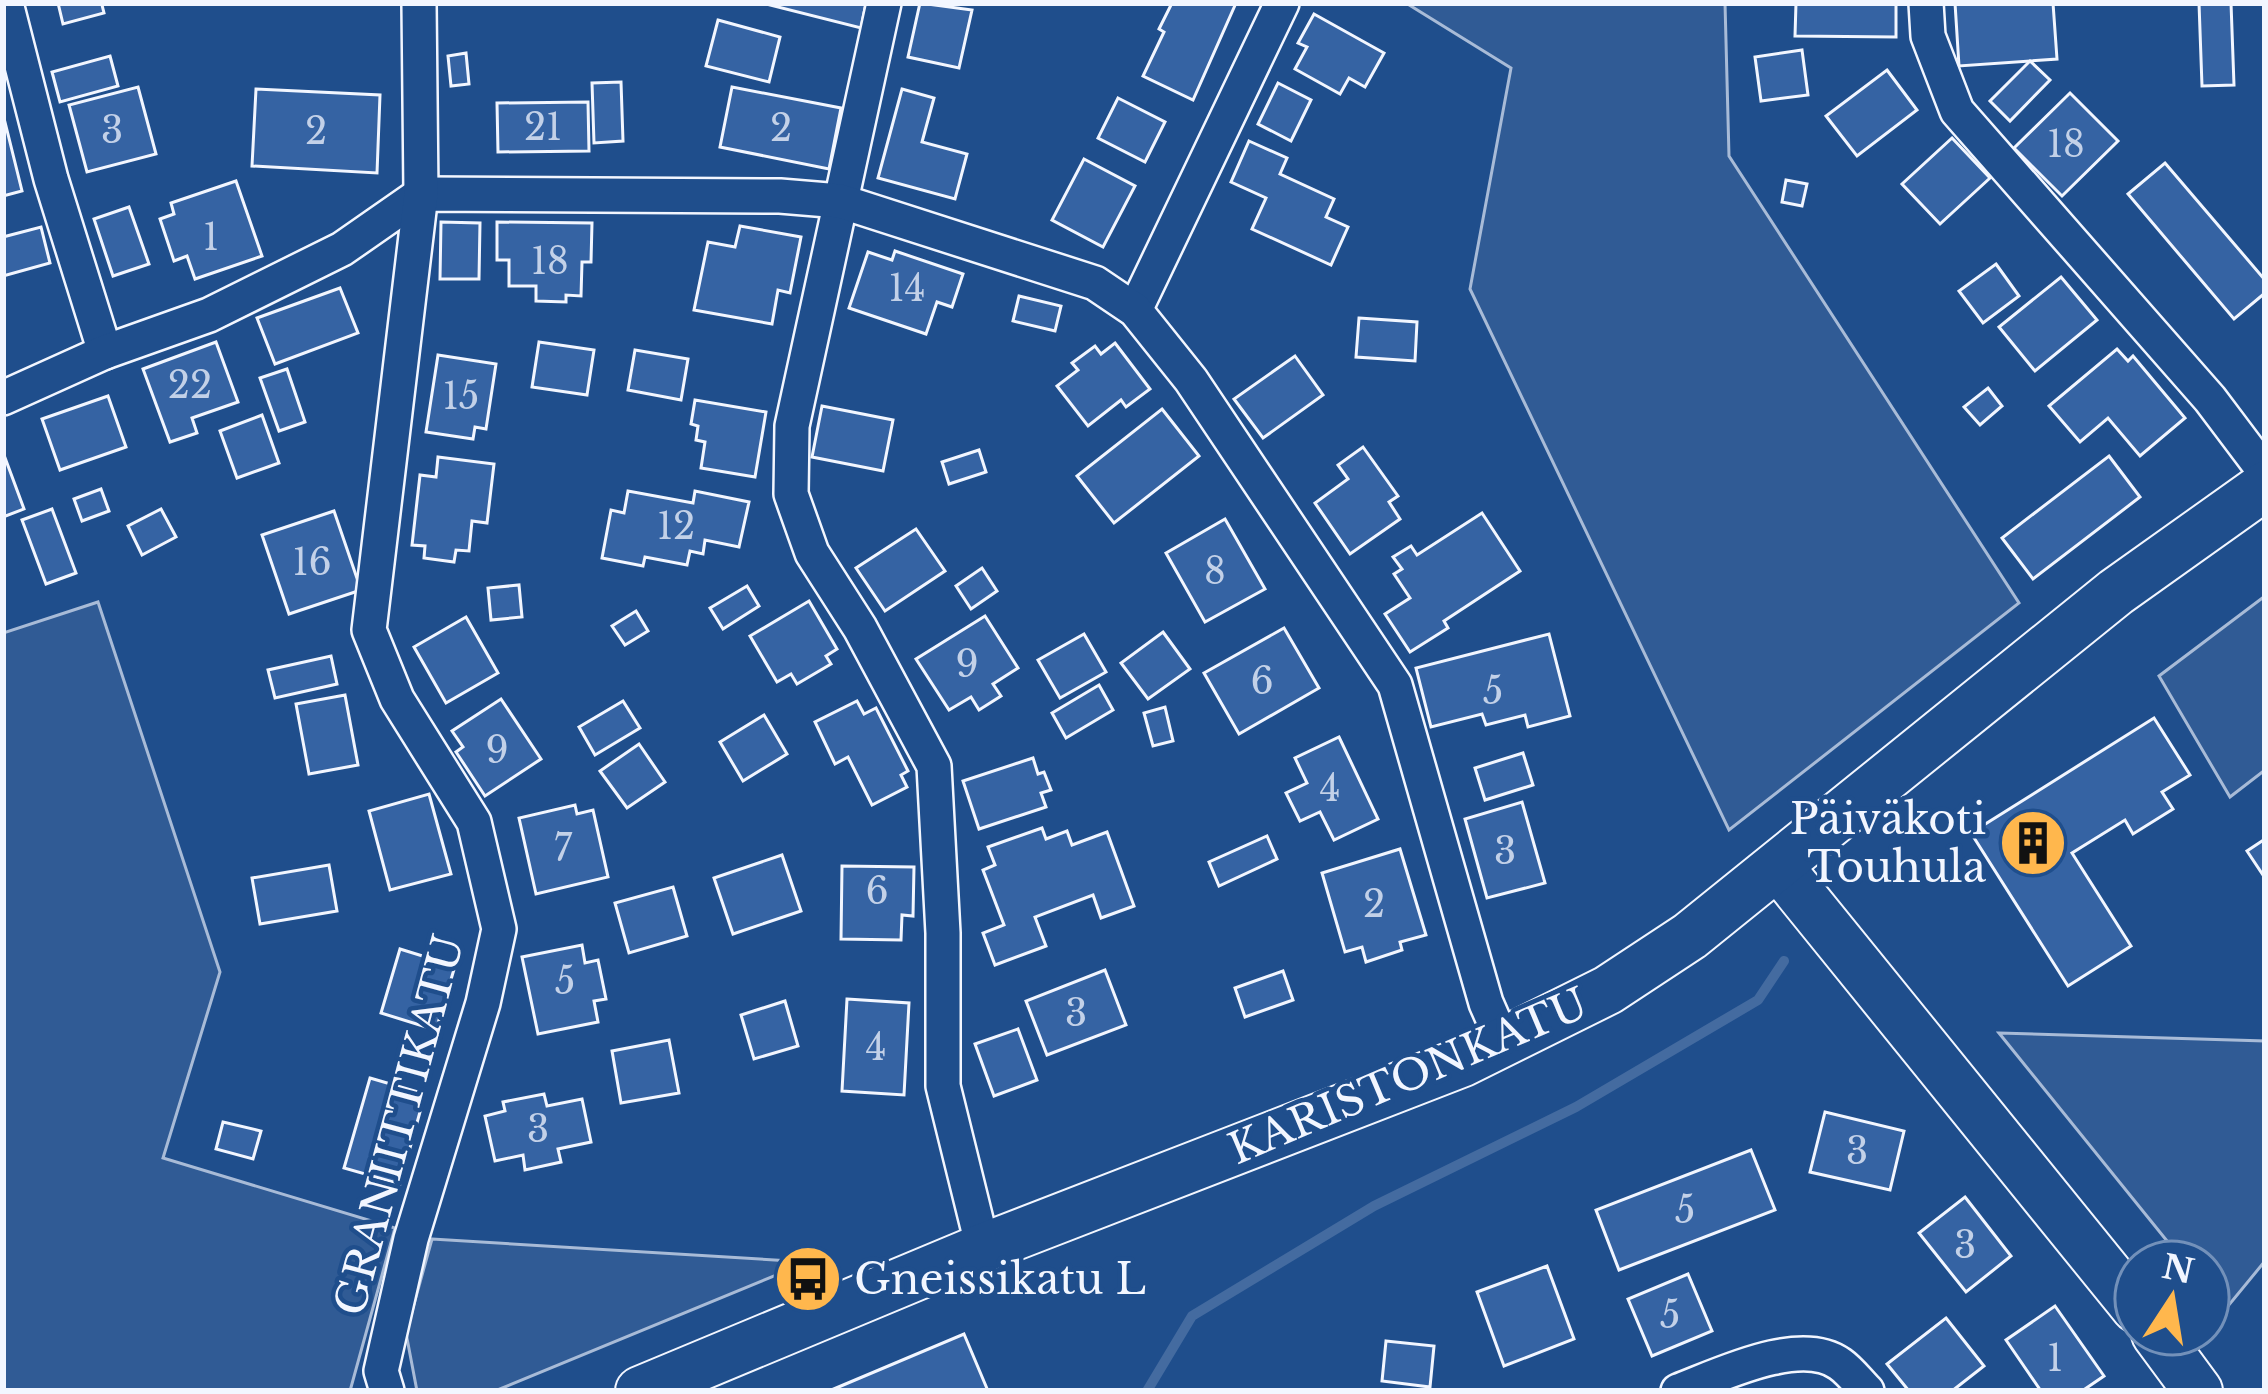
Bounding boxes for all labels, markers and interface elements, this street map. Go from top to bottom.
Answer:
house number: 21 [524,105,562,150]
house number: 2 [770,106,792,151]
house number: 3 [101,108,123,153]
house number: 2 [305,109,327,154]
house number: 18 [2047,122,2085,167]
house number: 1 [203,215,219,260]
house number: 18 [531,239,569,284]
house number: 14 [888,266,926,311]
house number: 22 [168,363,212,408]
house number: 15 [443,374,479,419]
house number: 12 [657,504,695,549]
house number: 16 [292,540,332,585]
house number: 8 [1204,549,1226,594]
house number: 9 [955,642,979,687]
house number: 6 [1250,659,1274,704]
house number: 5 [1483,669,1503,714]
house number: 9 [485,728,509,773]
house number: 4 [1319,766,1341,811]
place label: Päiväkoti Touhula [1790,793,1987,893]
building icon: Päiväkoti Touhula [1998,808,2068,878]
house number: 7 [554,826,573,871]
house number: 3 [1494,829,1516,874]
house number: 6 [865,869,889,914]
house number: 2 [1363,882,1385,927]
street label: GRANIITTIKATU [323,929,475,1321]
house number: 5 [555,959,575,1004]
street label: KARISTONKATU [1221,977,1595,1175]
house number: 3 [1065,991,1087,1036]
house number: 4 [865,1025,887,1070]
house number: 3 [527,1107,549,1152]
house number: 3 [1846,1129,1868,1174]
house number: 5 [1675,1188,1695,1233]
house number: 3 [1954,1223,1976,1268]
north arrow [2112,1238,2232,1358]
bus stop icon: Gneissikatu L [773,1244,843,1314]
text: N [2159,1246,2198,1292]
place label: Gneissikatu L [854,1253,1146,1305]
house number: 5 [1660,1293,1680,1338]
house number: 1 [2047,1336,2063,1381]

